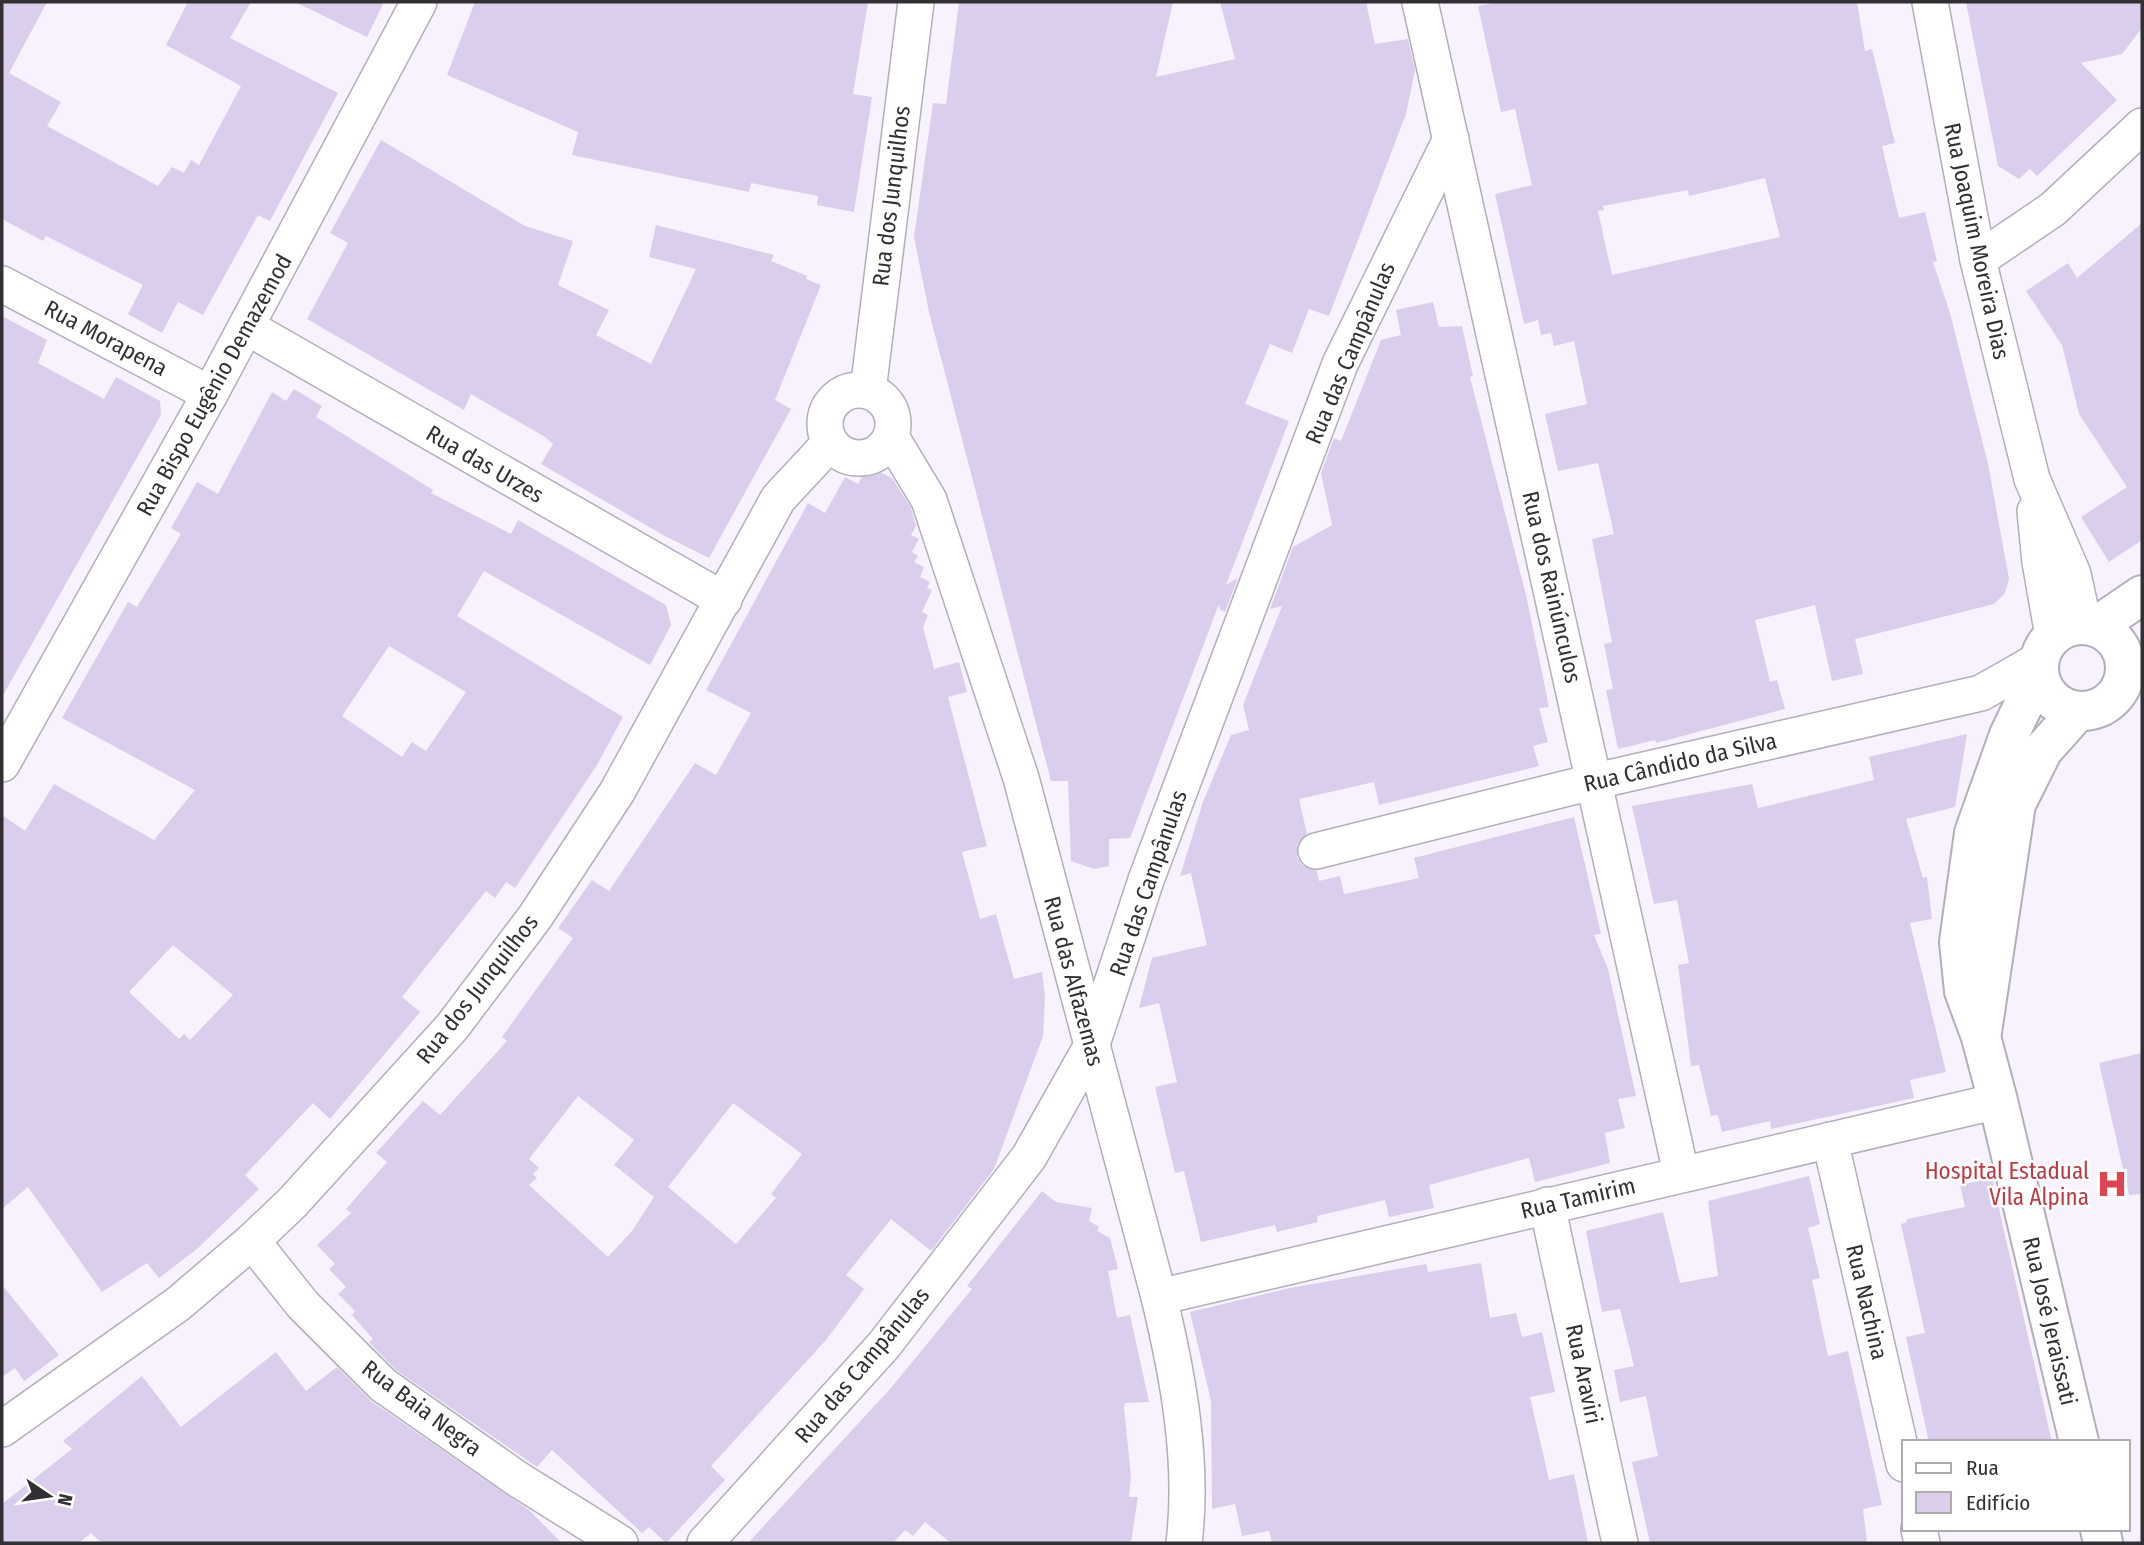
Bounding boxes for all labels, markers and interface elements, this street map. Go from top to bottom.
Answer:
street label: Rua dos Junquilhos [866,104,916,288]
street label: Rua Joaquim Moreira Dias [1938,120,2016,362]
street label: Rua Bispo Eugênio Demazemod [130,249,298,521]
street label: Rua das Campânulas [1299,258,1401,448]
street label: Rua Morapena [40,294,172,382]
street label: Rua das Urzes [421,419,549,509]
street label: Rua dos Rainúnculos [1516,488,1588,686]
street label: Rua Cândido da Silva [1581,726,1779,798]
street label: Rua das Campânulas [1103,786,1193,980]
street label: Rua das Alfazemas [1038,893,1110,1069]
street label: Rua dos Junquilhos [410,909,544,1069]
place label: Hospital Estadual Vila Alpina [1925,1157,2089,1211]
hospital icon: Hospital Estadual Vila Alpina [2095,1167,2129,1201]
street label: Rua Tamirim [1518,1171,1638,1225]
street label: Rua José Jeraissati [2017,1234,2083,1408]
street label: Rua Nachina [1840,1242,1894,1362]
street label: Rua das Campânulas [789,1281,935,1449]
street label: Rua Araviri [1560,1321,1608,1427]
street label: Rua Baia Negra [357,1354,487,1462]
legend [1902,1440,2130,1531]
text: Rua [1966,1455,1999,1481]
north arrow [14,1461,84,1531]
text: Edifício [1966,1490,2030,1516]
text: N [53,1492,78,1508]

